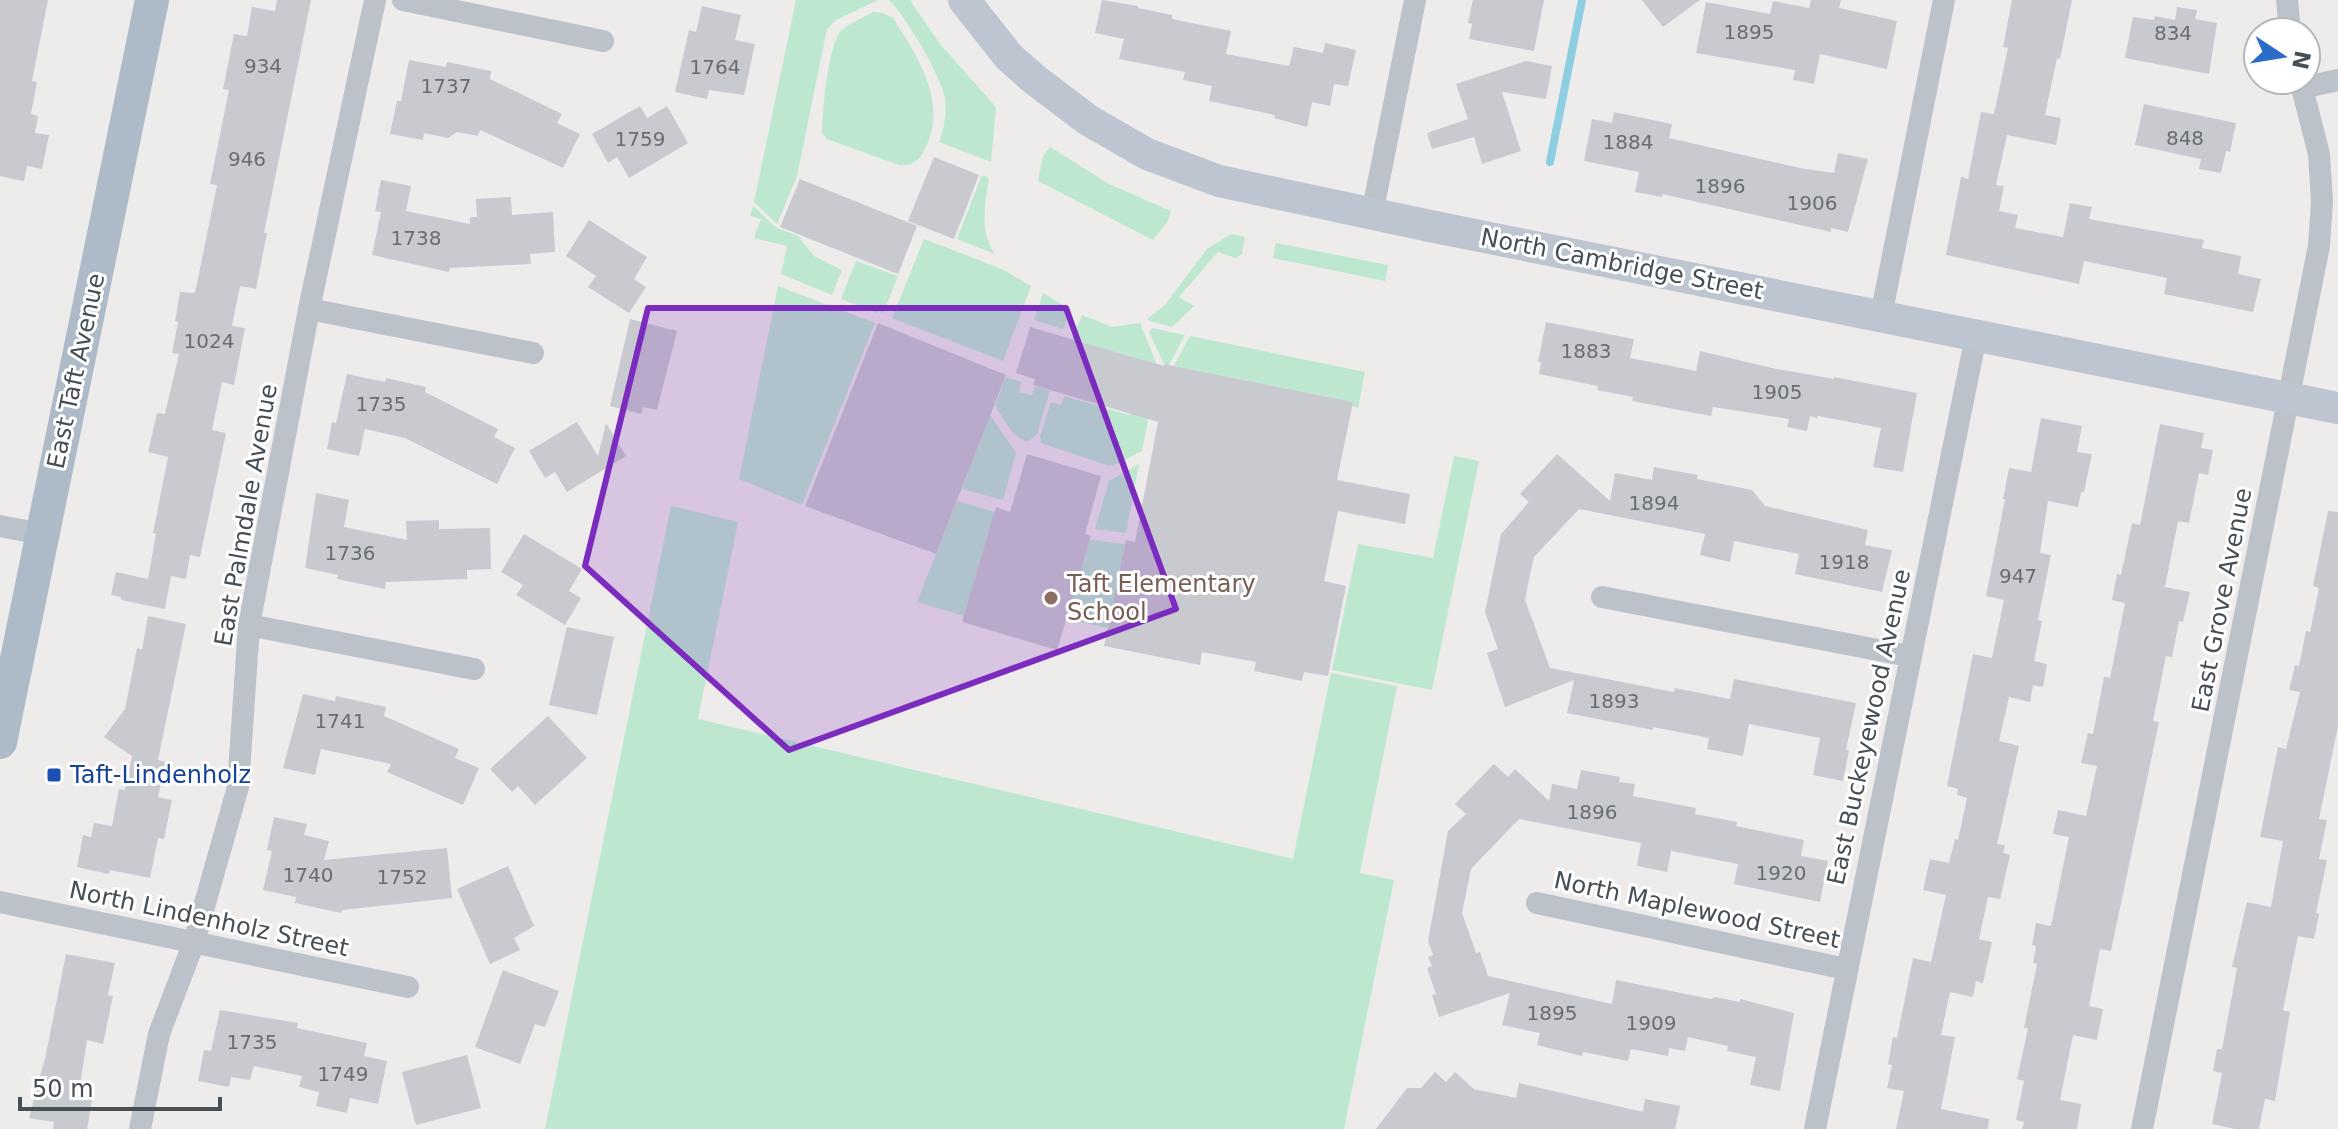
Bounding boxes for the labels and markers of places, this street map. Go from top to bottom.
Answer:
place label: Taft Elementary School [1066,570,1256,626]
marker: Taft Elementary School [1042,589,1060,607]
place label: Taft-Lindenholz [69,761,251,789]
marker: Taft-Lindenholz [45,766,63,784]

